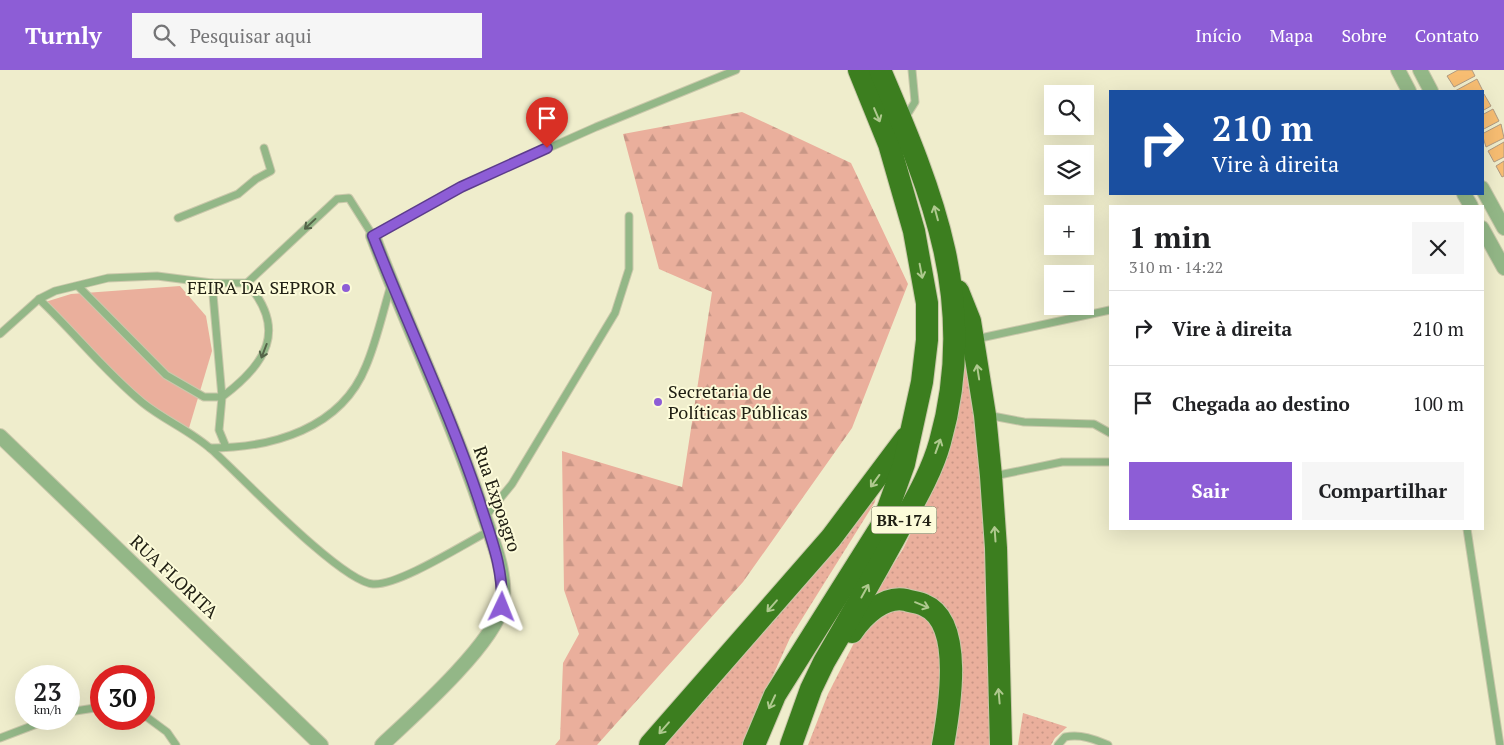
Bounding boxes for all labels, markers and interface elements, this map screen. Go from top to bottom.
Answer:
search box [132,13,482,58]
text: Turnly [25,19,102,51]
icon: search [150,21,178,49]
text: Pesquisar aqui [190,23,312,48]
text: Início [1195,23,1241,47]
text: Mapa [1269,23,1313,47]
text: Sobre [1341,23,1387,47]
text: Contato [1415,23,1479,47]
map controls [1044,85,1094,315]
button: search [1044,85,1094,135]
pin [526,97,568,148]
icon: arrive [533,104,561,132]
text: 210 m [1212,105,1313,151]
one-way arrow [873,107,883,122]
icon: right [1129,110,1194,175]
button: layers [1044,145,1094,195]
text: Vire à direita [1212,149,1339,178]
one-way arrow [931,205,940,221]
button: + [1044,205,1094,255]
text: 1 min [1129,217,1211,257]
one-way arrow [304,218,317,230]
button: close [1412,222,1464,274]
text: 310 m · 14:22 [1129,256,1223,278]
one-way arrow [917,263,927,279]
button: − [1044,265,1094,315]
place label: FEIRA DA SEPROR [187,275,337,299]
marker: FEIRA DA SEPROR [340,282,352,294]
icon: right [1129,314,1157,342]
text: Vire à direita [1172,316,1292,341]
text: 210 m [1413,316,1464,341]
one-way arrow [259,343,268,358]
one-way arrow [973,365,983,381]
place label: Secretaria de Políticas Públicas [668,379,808,424]
icon: arrive [1129,389,1157,417]
text: Chegada ao destino [1172,391,1350,416]
text: 100 m [1413,391,1464,416]
marker: Secretaria de Políticas Públicas [652,396,664,408]
one-way arrow [934,439,943,454]
street label: Rua Expoagro [469,442,527,555]
button: Sair [1129,462,1292,520]
button: Compartilhar [1302,462,1464,520]
one-way arrow [870,474,880,488]
road number: BR-174 [872,506,936,534]
one-way arrow [990,526,1000,542]
street label: RUA FLORITA [125,529,224,624]
position arrow [475,580,527,632]
one-way arrow [861,584,870,599]
one-way arrow [766,600,777,613]
one-way arrow [914,601,929,611]
speed limit sign: 30 [90,665,155,730]
text: 23 [33,675,62,708]
one-way arrow [995,689,1004,705]
one-way arrow [766,694,776,709]
text: km/h [34,702,61,717]
one-way arrow [659,722,670,735]

